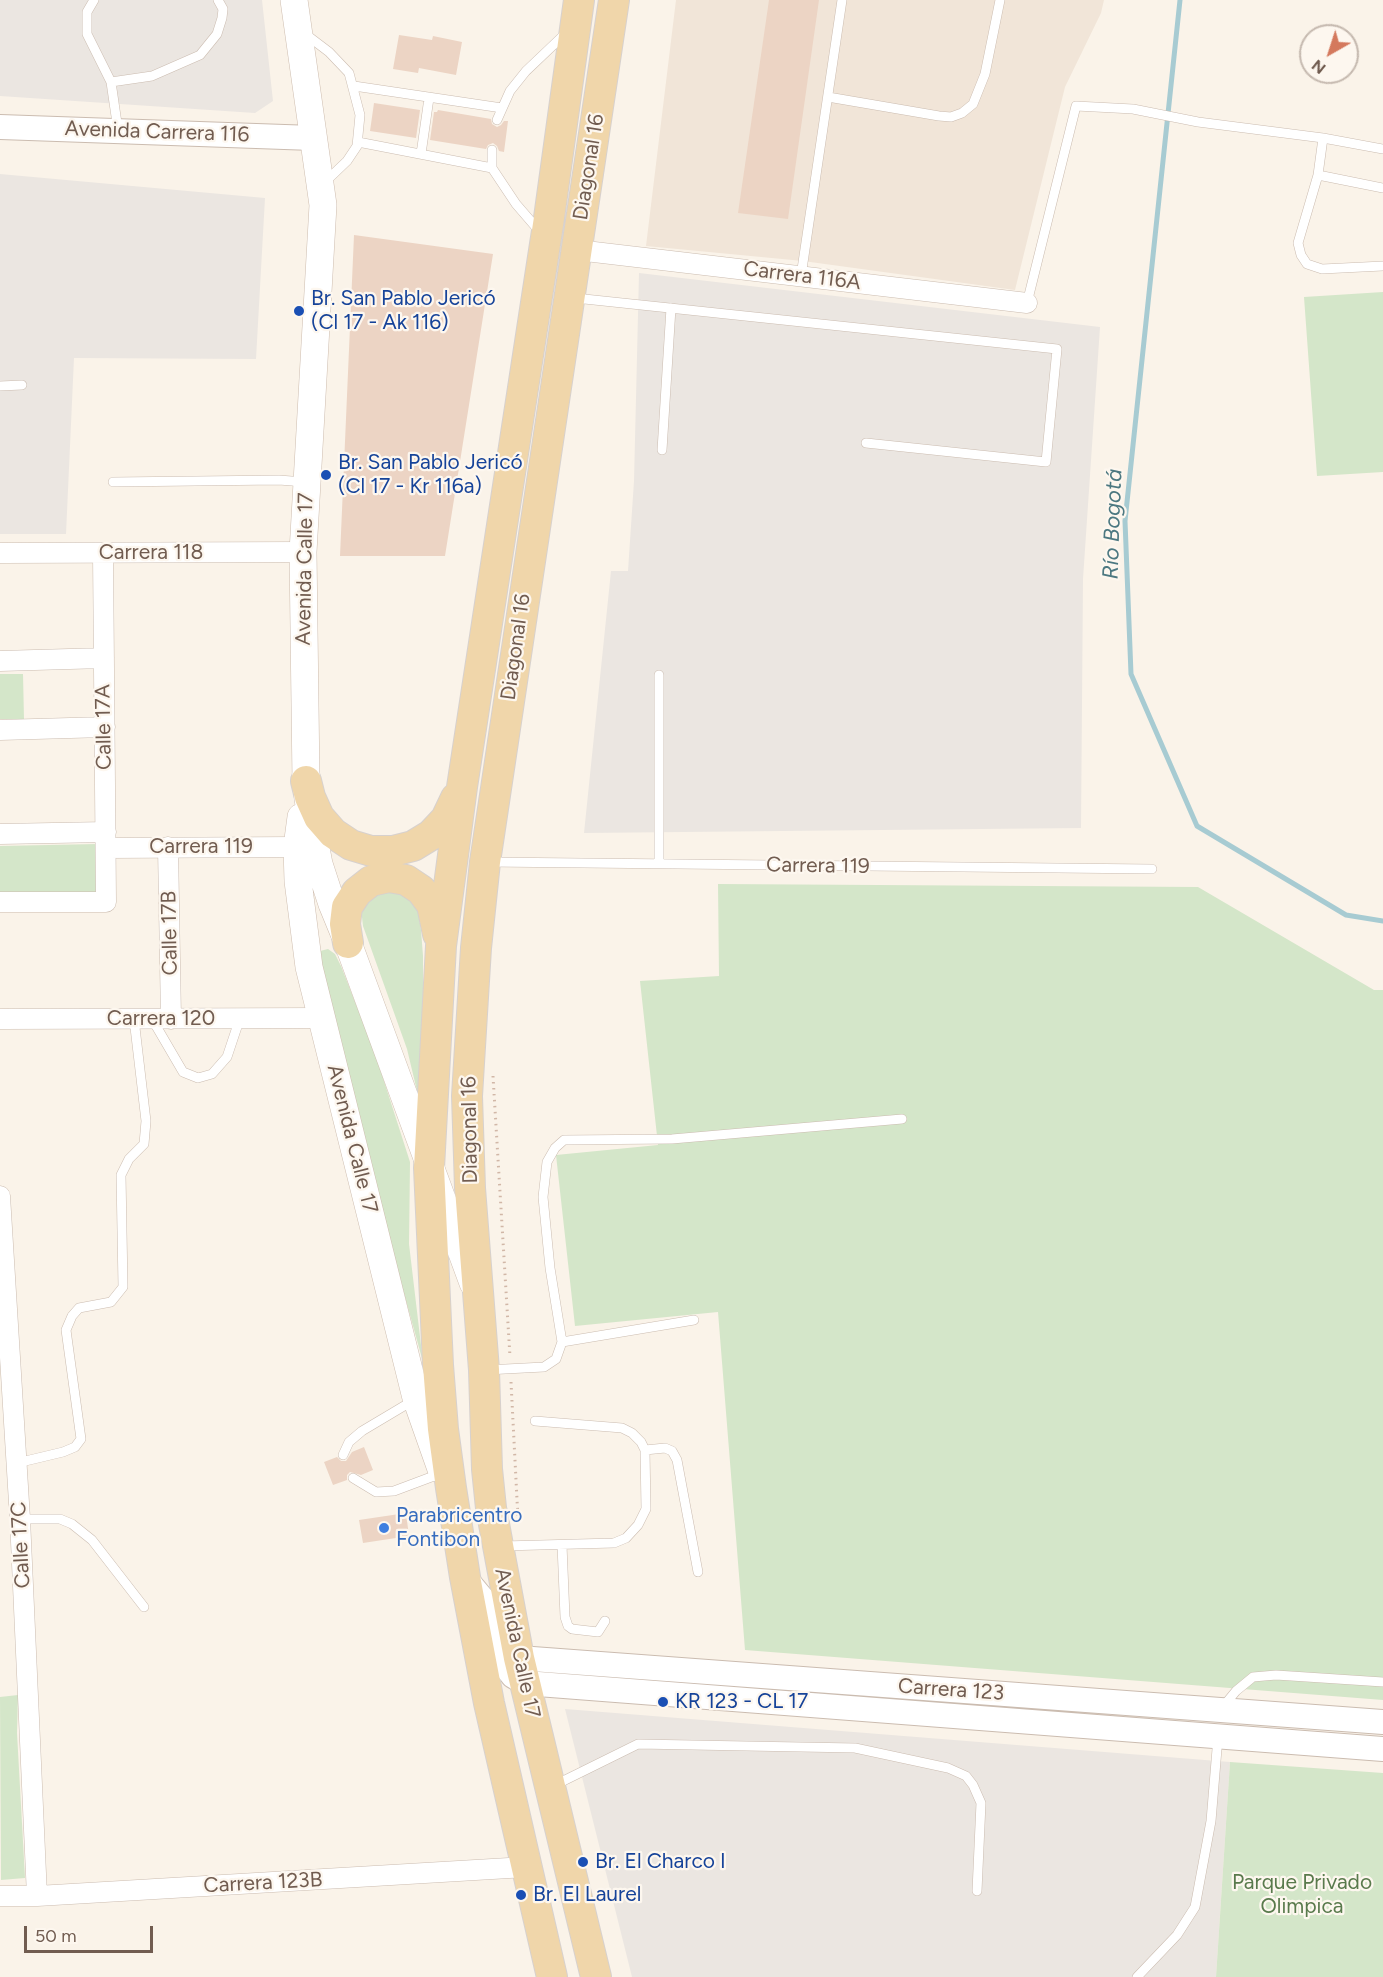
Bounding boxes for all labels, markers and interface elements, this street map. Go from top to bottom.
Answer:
north arrow [1299,24,1359,84]
text: N [1308,56,1329,78]
street label: Diagonal 16 [568,112,610,222]
street label: Avenida Carrera 116 [64,116,250,148]
street label: Carrera 116A [742,256,862,296]
place label: Br. San Pablo Jericó (Cl 17 - Ak 116) [311,286,496,336]
marker: Br. San Pablo Jericó (Cl 17 - Ak 116) [292,304,306,318]
place label: Br. San Pablo Jericó (Cl 17 - Kr 116a) [338,450,523,500]
marker: Br. San Pablo Jericó (Cl 17 - Kr 116a) [319,468,333,482]
water label: Río Bogotá [1098,468,1128,580]
street label: Avenida Calle 17 [291,492,319,646]
street label: Carrera 118 [99,540,203,566]
street label: Diagonal 16 [496,592,536,702]
street label: Calle 17A [91,684,117,770]
street label: Carrera 119 [149,834,253,860]
street label: Carrera 119 [766,852,870,880]
street label: Calle 17B [157,891,183,975]
street label: Carrera 120 [107,1006,215,1032]
street label: Avenida Calle 17 [321,1062,383,1216]
street label: Diagonal 16 [456,1076,484,1184]
street label: Calle 17C [6,1501,36,1589]
place label: Parabricentro Fontibon [396,1503,523,1553]
marker: Parabricentro Fontibon [377,1521,391,1535]
street label: Avenida Calle 17 [489,1566,545,1720]
street label: Carrera 123 [897,1674,1005,1706]
place label: KR 123 - CL 17 [675,1689,808,1715]
marker: KR 123 - CL 17 [656,1695,670,1709]
place label: Br. El Charco I [595,1849,726,1875]
marker: Br. El Charco I [576,1855,590,1869]
street label: Carrera 123B [203,1867,323,1899]
park label: Parque Privado Olimpica [1232,1870,1372,1920]
place label: Br. El Laurel [533,1882,641,1908]
marker: Br. El Laurel [514,1888,528,1902]
scale bar [27,1914,156,1952]
text: 50 m [35,1925,77,1947]

